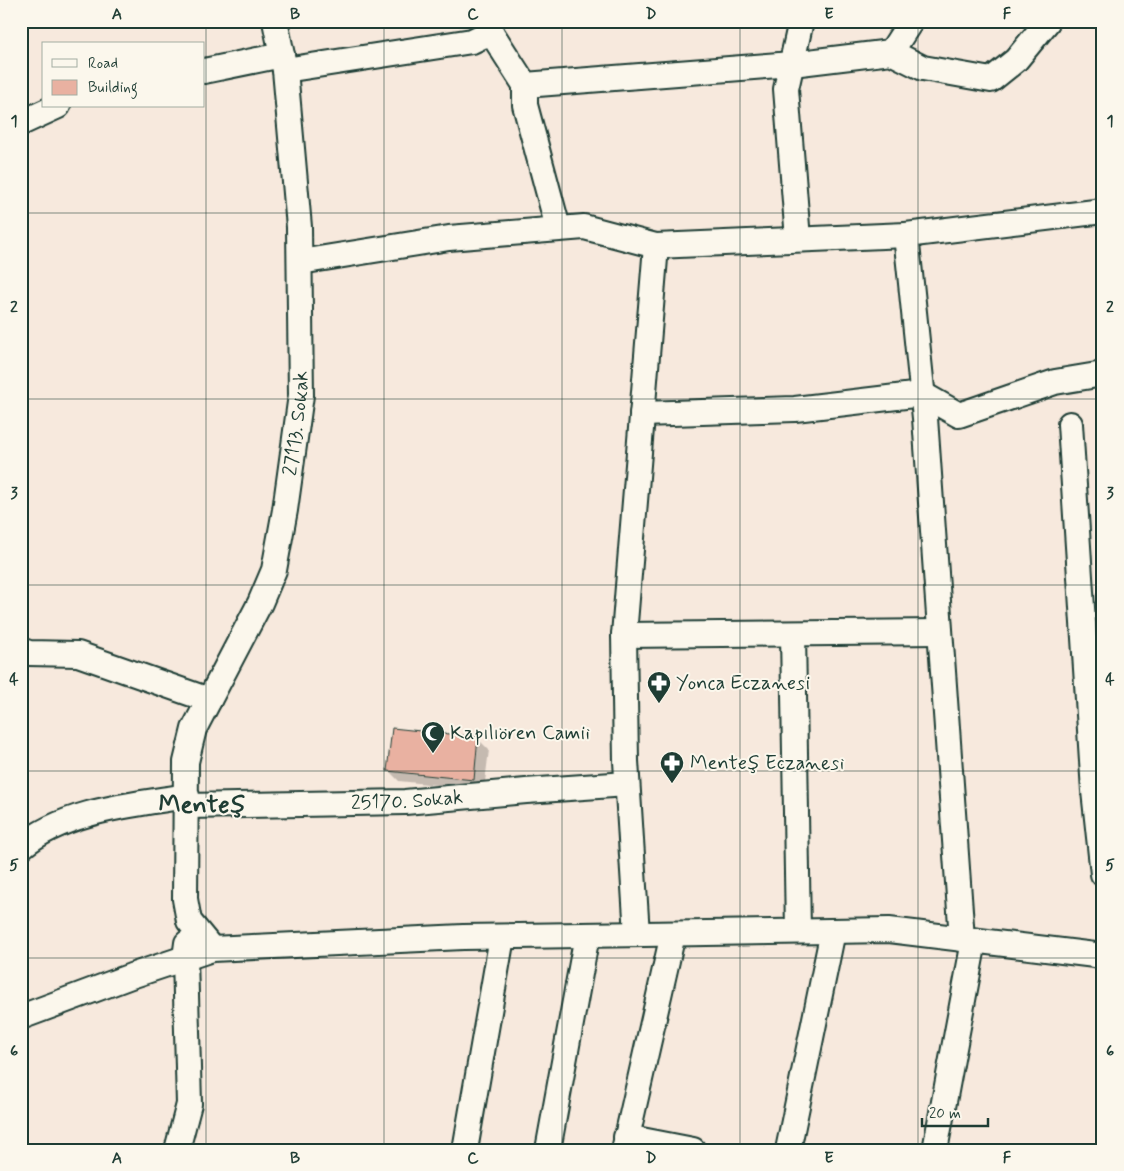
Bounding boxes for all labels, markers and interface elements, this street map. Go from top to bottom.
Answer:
text: A [112,4,122,25]
text: B [290,4,300,25]
text: C [467,4,479,25]
text: D [645,4,657,25]
text: E [824,4,834,25]
text: F [1003,4,1012,25]
legend [42,42,205,108]
text: Road [88,54,118,74]
text: Building [88,78,138,99]
text: 1 [10,111,18,132]
text: 1 [1106,111,1114,132]
text: 2 [10,297,18,318]
text: 2 [1106,297,1114,318]
street label: 27113. Sokak [276,371,315,477]
text: 3 [10,483,18,504]
text: 3 [1106,483,1114,504]
text: 4 [9,669,19,690]
text: 4 [1105,669,1115,690]
pharmacy icon: Yonca Eczanesi [646,670,672,704]
place label: Yonca Eczanesi [676,670,810,697]
mosque icon: Kapılıören Camii [420,720,446,754]
place label: Kapılıören Camii [450,720,590,747]
pharmacy icon: Menteş Eczanesi [659,750,685,784]
place label: Menteş Eczanesi [690,750,844,777]
street label: 25170. Sokak [351,783,464,816]
district label: Menteş [159,789,245,822]
text: 5 [9,855,19,876]
text: 5 [1105,855,1115,876]
text: 6 [10,1041,18,1062]
text: 6 [1106,1041,1114,1062]
scale bar [922,1096,988,1128]
text: 20 m [929,1104,961,1124]
text: A [112,1148,122,1169]
text: B [290,1148,300,1169]
text: C [467,1148,479,1169]
text: D [645,1148,657,1169]
text: E [824,1148,834,1169]
text: F [1003,1148,1012,1169]

